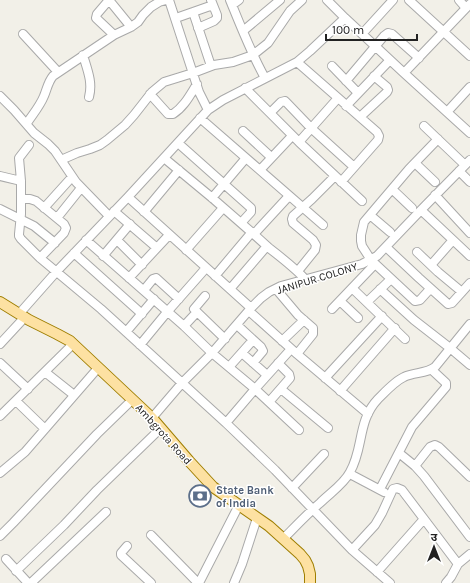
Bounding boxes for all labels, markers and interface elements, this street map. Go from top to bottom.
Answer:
scale bar [326,16,417,42]
text: 100 m [332,23,364,37]
street label: JANIPUR COLONY [275,260,359,297]
street label: Ambgrota Road [133,401,194,467]
bank icon: State Bank of India [187,483,213,509]
place label: State Bank of India [216,484,274,510]
north arrow [414,527,454,567]
text: उ [431,531,438,544]

